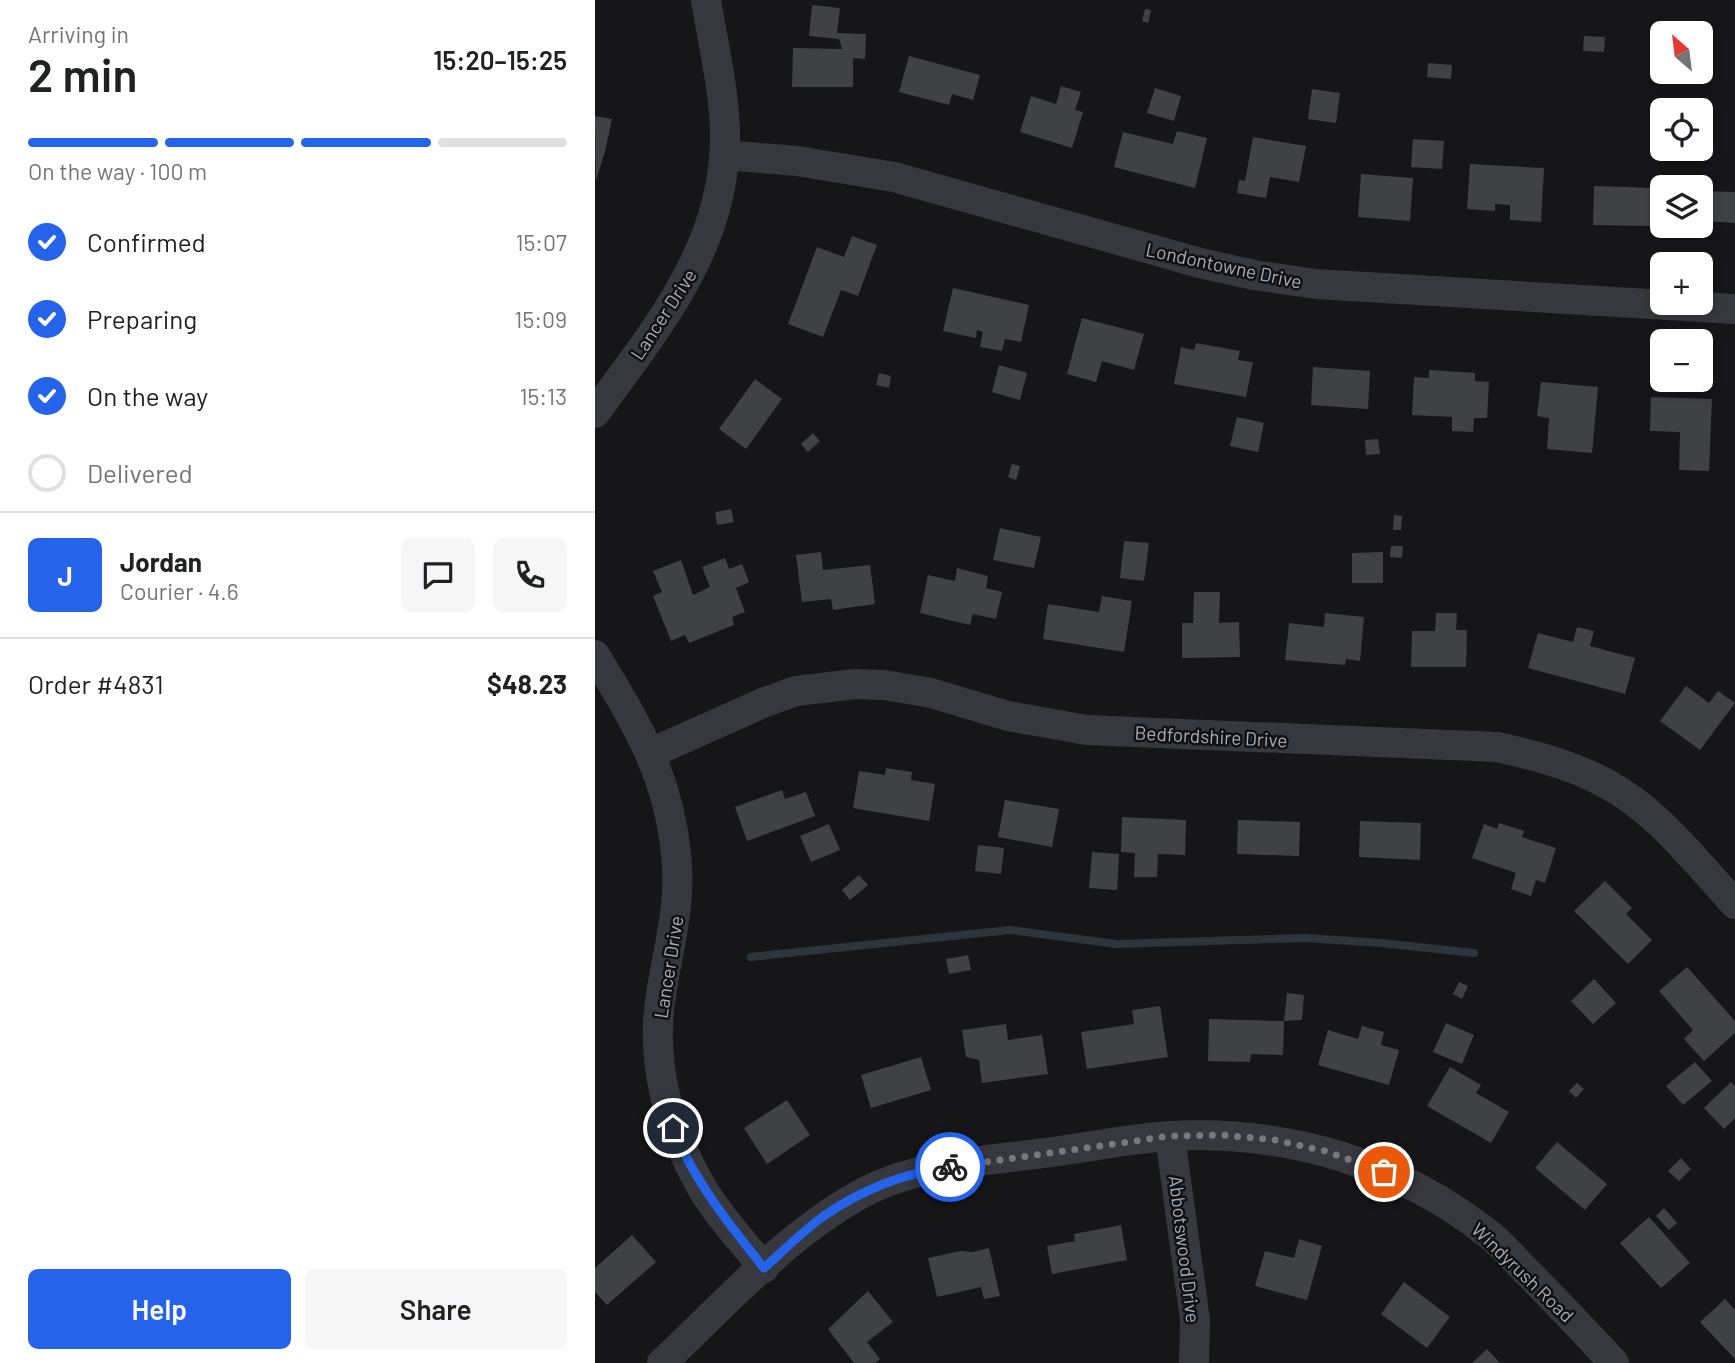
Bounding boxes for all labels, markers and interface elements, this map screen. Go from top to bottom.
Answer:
text: Arriving in [28,20,129,48]
north arrow [1650,21,1713,84]
map controls [1650,21,1713,392]
text: 15:20–15:25 [433,44,567,75]
text: 2 min [28,46,137,101]
button: locate [1650,98,1713,161]
text: On the way · 100 m [28,157,207,185]
button: layers [1650,175,1713,238]
icon: check [28,223,66,261]
text: Confirmed [87,226,206,257]
text: 15:07 [515,228,567,256]
street label: Londontowne Drive [1144,237,1304,293]
button: + [1650,252,1713,315]
street label: Lancer Drive [625,264,701,364]
icon: check [28,300,66,338]
text: Preparing [87,303,197,334]
text: 15:09 [514,305,567,333]
button: − [1650,329,1713,392]
icon: check [28,377,66,415]
text: On the way [87,380,208,411]
text: 15:13 [519,382,567,410]
text: Delivered [87,457,193,488]
button: chat [401,538,475,612]
button: phone [493,538,567,612]
text: Jordan [120,546,202,577]
text: J [57,560,73,591]
text: Courier · 4.6 [120,577,239,605]
text: Order #4831 [28,668,164,699]
text: $48.23 [487,668,567,699]
street label: Bedfordshire Drive [1134,721,1288,751]
street label: Lancer Drive [649,914,687,1020]
pin [643,1098,703,1158]
icon: home [654,1109,692,1147]
courier [915,1132,985,1202]
pin [1354,1142,1414,1202]
icon: bike [931,1148,969,1186]
icon: bag [1365,1153,1403,1191]
street label: Abbotswood Drive [1165,1174,1205,1324]
street label: Windyrush Road [1467,1218,1579,1326]
button: Help [28,1269,291,1349]
button: Share [305,1269,567,1349]

